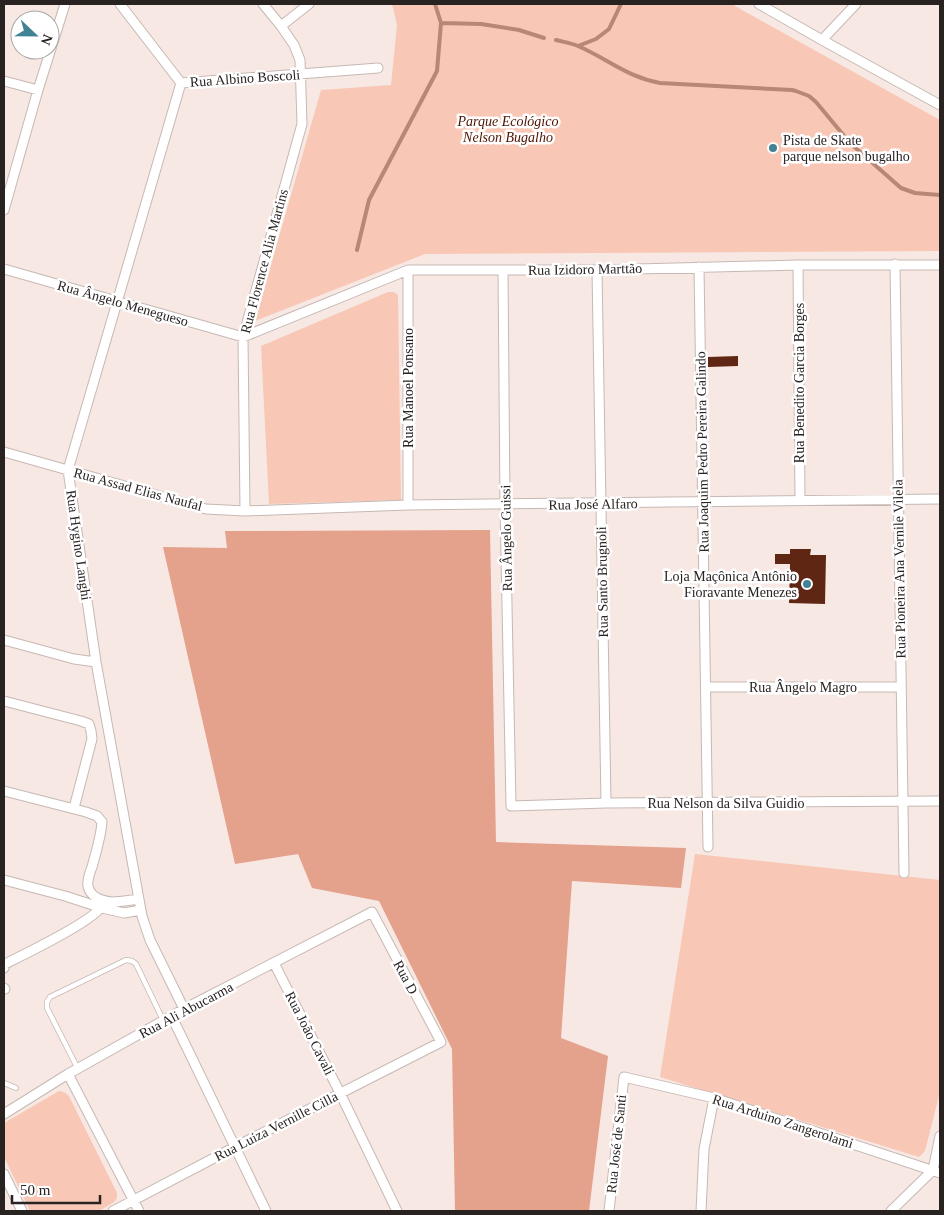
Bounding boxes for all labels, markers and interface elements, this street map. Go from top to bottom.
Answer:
north arrow [10,10,60,60]
text: N [38,32,55,47]
street label: Rua Albino Boscoli [189,67,301,90]
park label: Parque Ecológico Nelson Bugalho [457,114,558,145]
place label: Pista de Skate parque nelson bugalho [783,133,910,164]
marker: Pista de Skate parque nelson bugalho [767,142,779,154]
street label: Rua Florence Alia Martins [238,187,291,335]
street label: Rua Izidoro Marttão [528,261,642,278]
street label: Rua Ângelo Menegueso [56,277,190,329]
street label: Rua Benedito Garcia Borges [792,303,807,463]
street label: Rua Manoel Ponsano [401,328,416,448]
street label: Rua Joaquim Pedro Pereira Galindo [693,351,712,553]
street label: Rua Assad Elias Naufal [72,465,204,514]
street label: Rua Pioneira Ana Vernile Vilela [890,479,909,659]
street label: Rua Ângelo Guissi [497,484,515,591]
street label: Rua Hygino Langhi [63,489,94,601]
street label: Rua José Alfaro [548,496,638,513]
street label: Rua Santo Brugnoli [594,526,611,638]
place label: Loja Maçônica Antônio Fioravante Menezes [664,569,797,600]
marker: Loja Maçônica Antônio Fioravante Menezes [801,578,813,590]
street label: Rua Ângelo Magro [749,679,857,695]
street label: Rua Nelson da Silva Guidio [647,796,805,811]
street label: Rua D [390,958,421,997]
street label: Rua Ali Abucarma [137,979,236,1042]
street label: Rua João Cavali [282,989,337,1078]
street label: Rua Luiza Vernille Cilla [212,1088,341,1164]
street label: Rua Arduino Zangerolami [711,1092,855,1151]
street label: Rua José de Santi [604,1094,629,1194]
scale bar [12,1172,100,1204]
text: 50 m [20,1182,51,1198]

